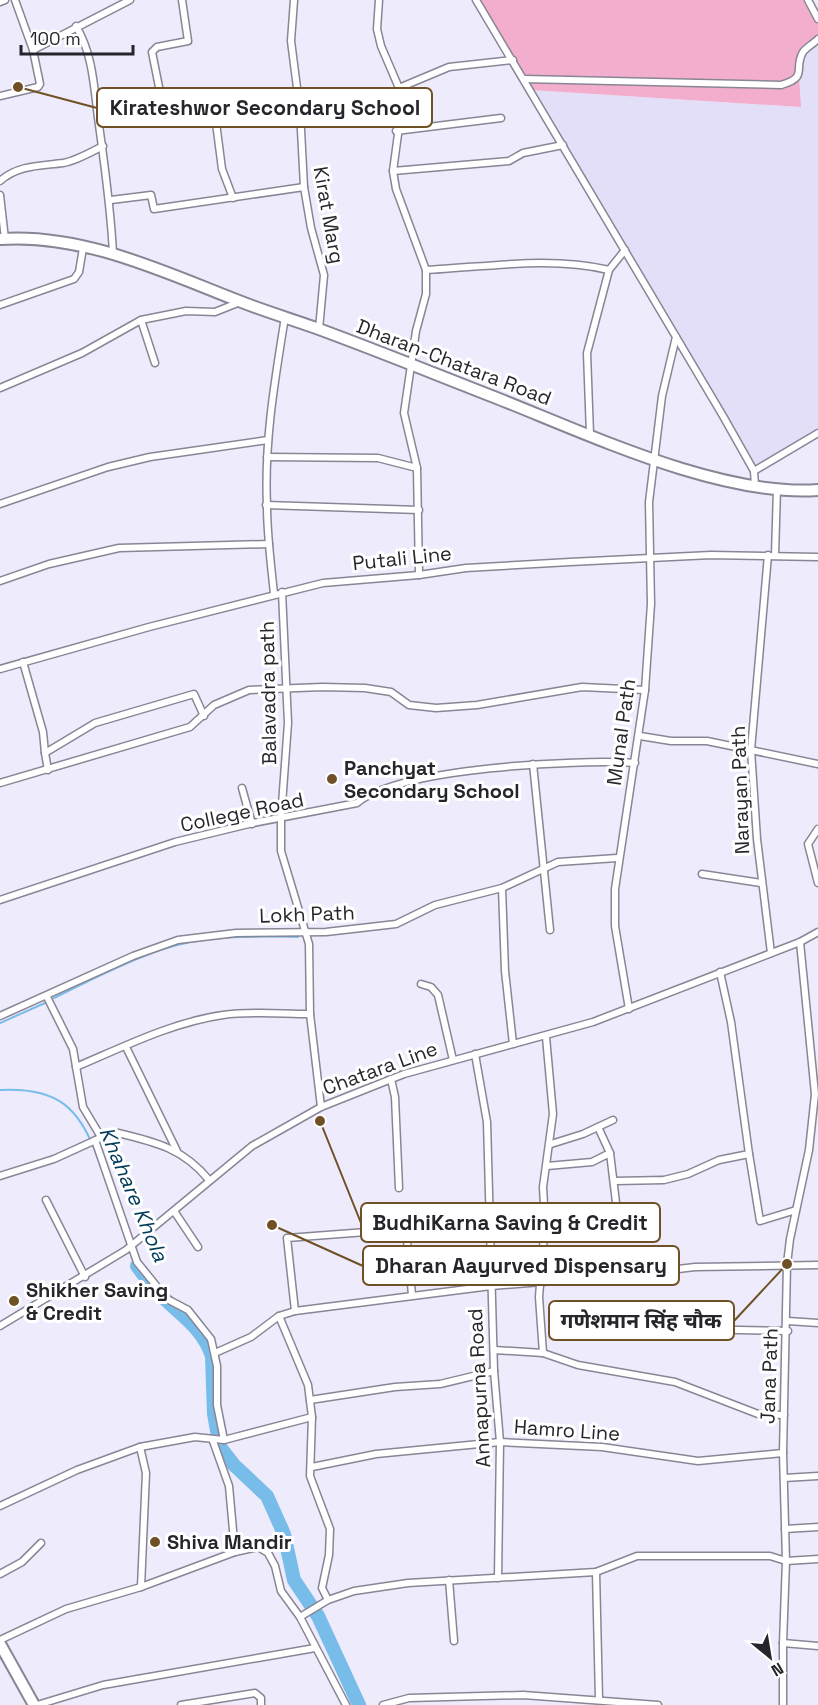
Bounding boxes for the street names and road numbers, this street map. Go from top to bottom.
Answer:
street label: Kirat Marg [308,164,350,266]
street label: Dharan-Chatara Road [353,313,555,411]
street label: Putali Line [351,540,453,576]
street label: Balavadra path [254,621,282,765]
street label: Munal Path [601,677,641,787]
street label: Narayan Path [725,725,755,855]
street label: College Road [178,786,306,838]
street label: Lokh Path [259,899,355,929]
street label: Chatara Line [319,1035,441,1101]
street label: Annapurna Road [462,1308,496,1468]
street label: Jana Path [754,1328,784,1424]
street label: Hamro Line [513,1413,621,1447]

